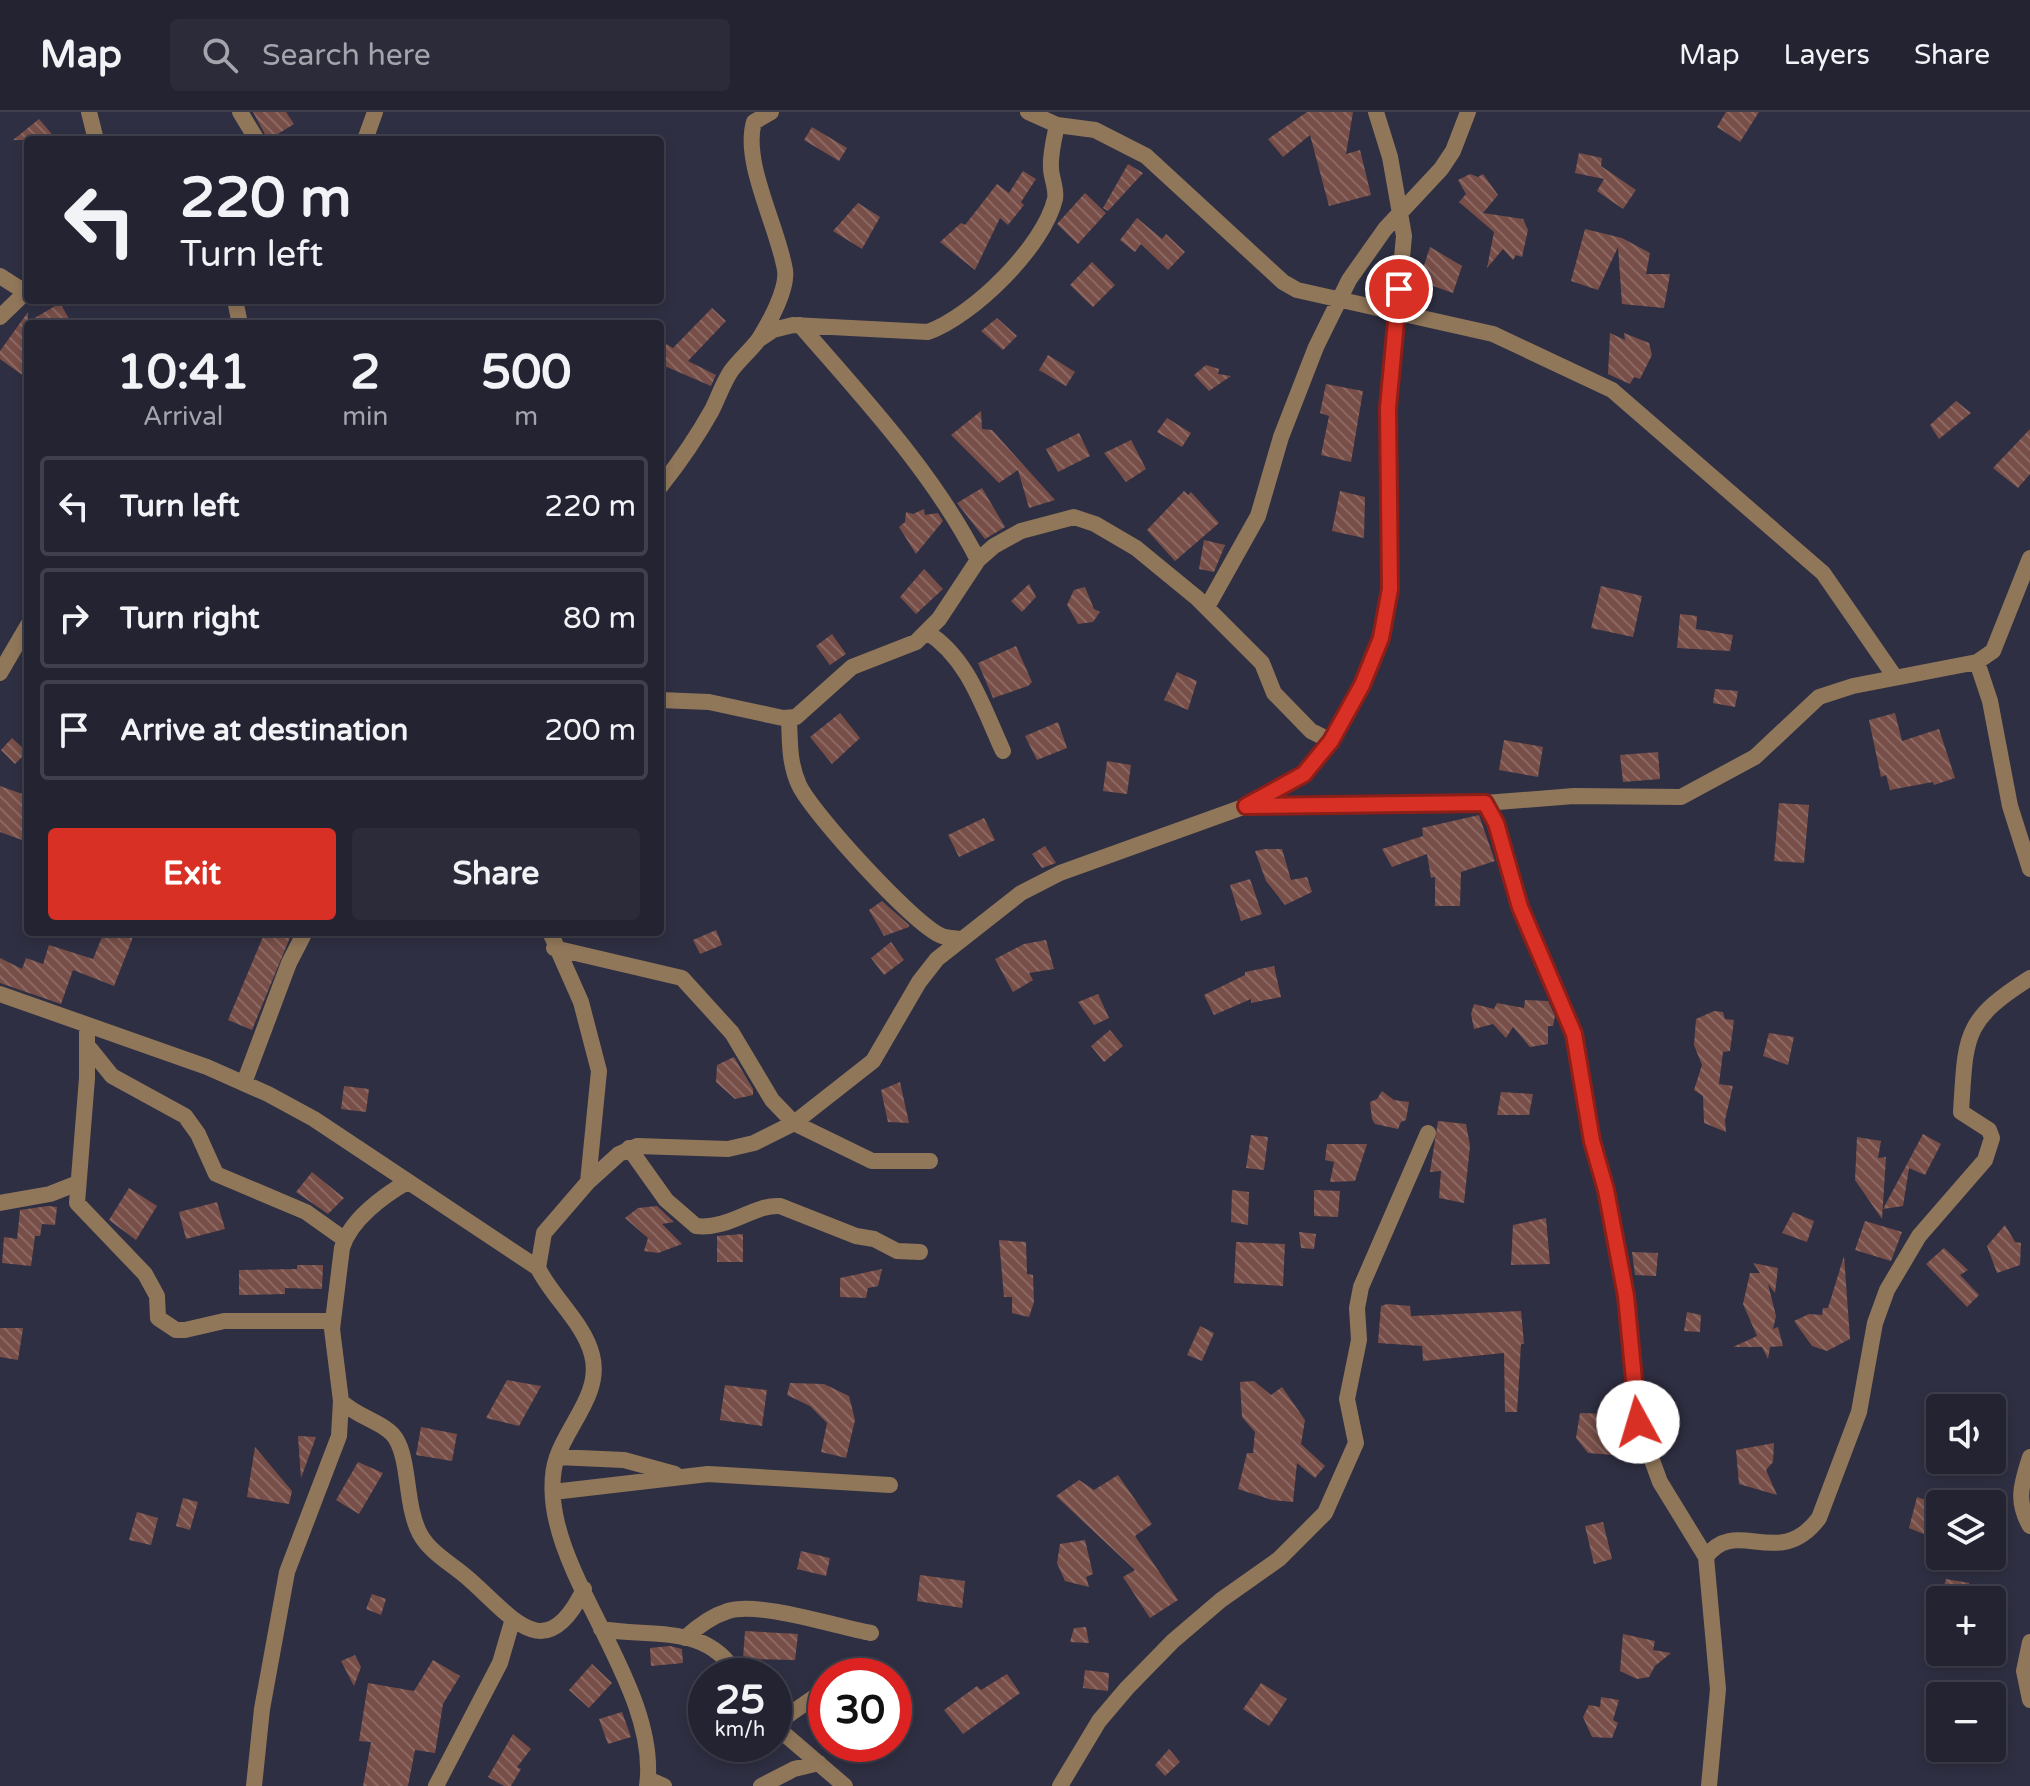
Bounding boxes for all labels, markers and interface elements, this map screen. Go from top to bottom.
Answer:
search box [170,19,730,91]
text: Map [40,32,122,78]
icon: search [198,33,242,77]
text: Search here [262,37,431,74]
text: Map [1679,38,1740,72]
text: Layers [1784,38,1870,72]
text: Share [1914,38,1990,72]
text: 220 m [180,165,351,232]
icon: left [48,168,152,272]
text: Turn left [180,233,323,276]
pin [1365,255,1433,323]
icon: arrive [1377,267,1421,311]
text: 10:41 [117,344,250,402]
text: 2 [350,344,380,402]
text: 500 [481,344,571,402]
text: Arrival [143,401,223,432]
text: min [342,401,388,432]
text: m [514,401,538,432]
icon: left [52,484,96,528]
text: Turn left [120,488,239,525]
text: 220 m [544,488,636,525]
icon: right [52,596,96,640]
text: Turn right [120,600,260,637]
text: 80 m [563,600,636,637]
icon: arrive [52,708,96,752]
text: Arrive at destination [120,712,408,749]
text: 200 m [544,712,636,749]
button: Exit [48,828,336,920]
button: Share [352,828,640,920]
position arrow [1596,1380,1680,1464]
map controls [1926,1394,2006,1762]
button: sound [1926,1394,2006,1474]
button: layers [1926,1490,2006,1570]
button: + [1926,1586,2006,1666]
speed limit sign: 30 [808,1658,912,1762]
text: 25 [715,1676,765,1724]
button: − [1926,1682,2006,1762]
text: km/h [715,1718,765,1742]

